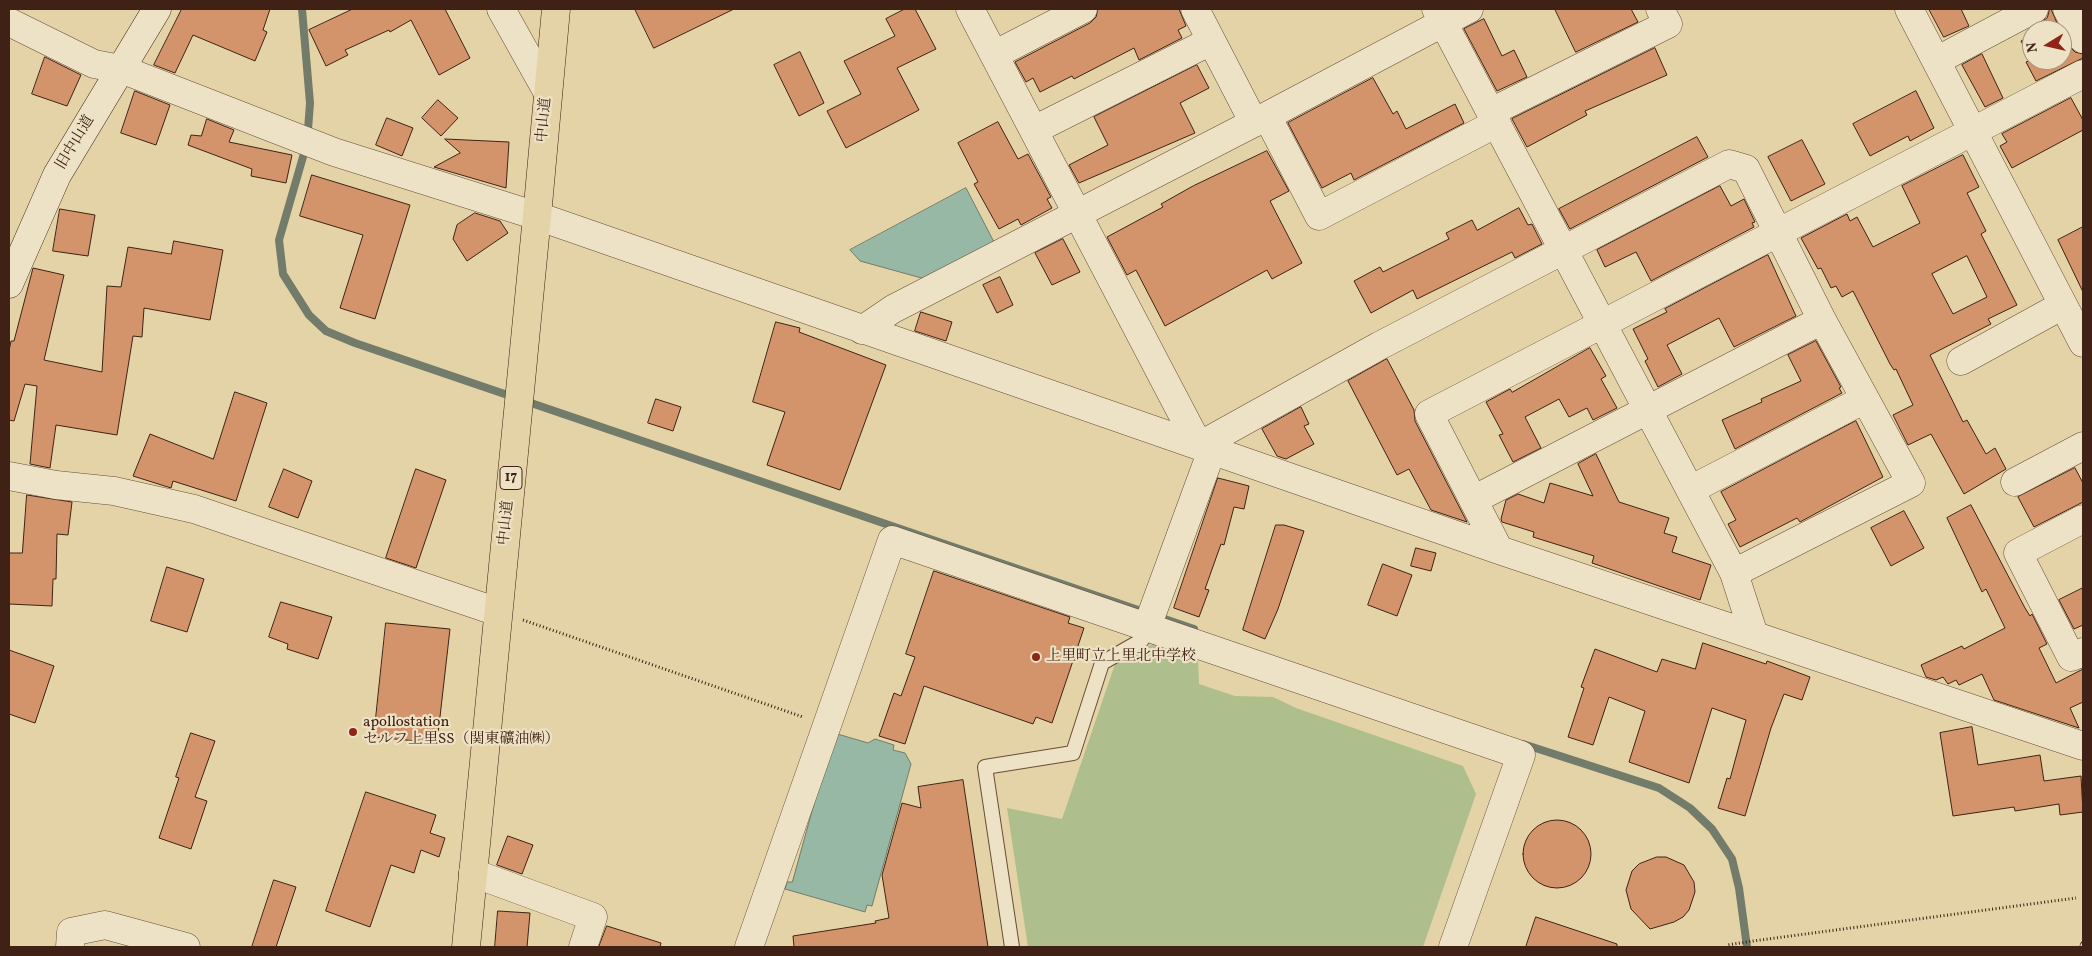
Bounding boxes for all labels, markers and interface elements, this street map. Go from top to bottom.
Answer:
north arrow [2022,20,2072,70]
text: N [2023,41,2043,54]
street label: 中山道 [534,97,556,143]
street label: 旧中山道 [53,113,99,173]
road number: 17 [500,466,522,489]
street label: 中山道 [496,500,518,546]
place label: 上里町立上里北中学校 [1046,648,1196,666]
marker: 上里町立上里北中学校 [1030,651,1042,663]
place label: apollostation セルフ上里SS（関東礦油㈱） [363,714,560,749]
marker: apollostation セルフ上里SS（関東礦油㈱） [347,726,359,738]

